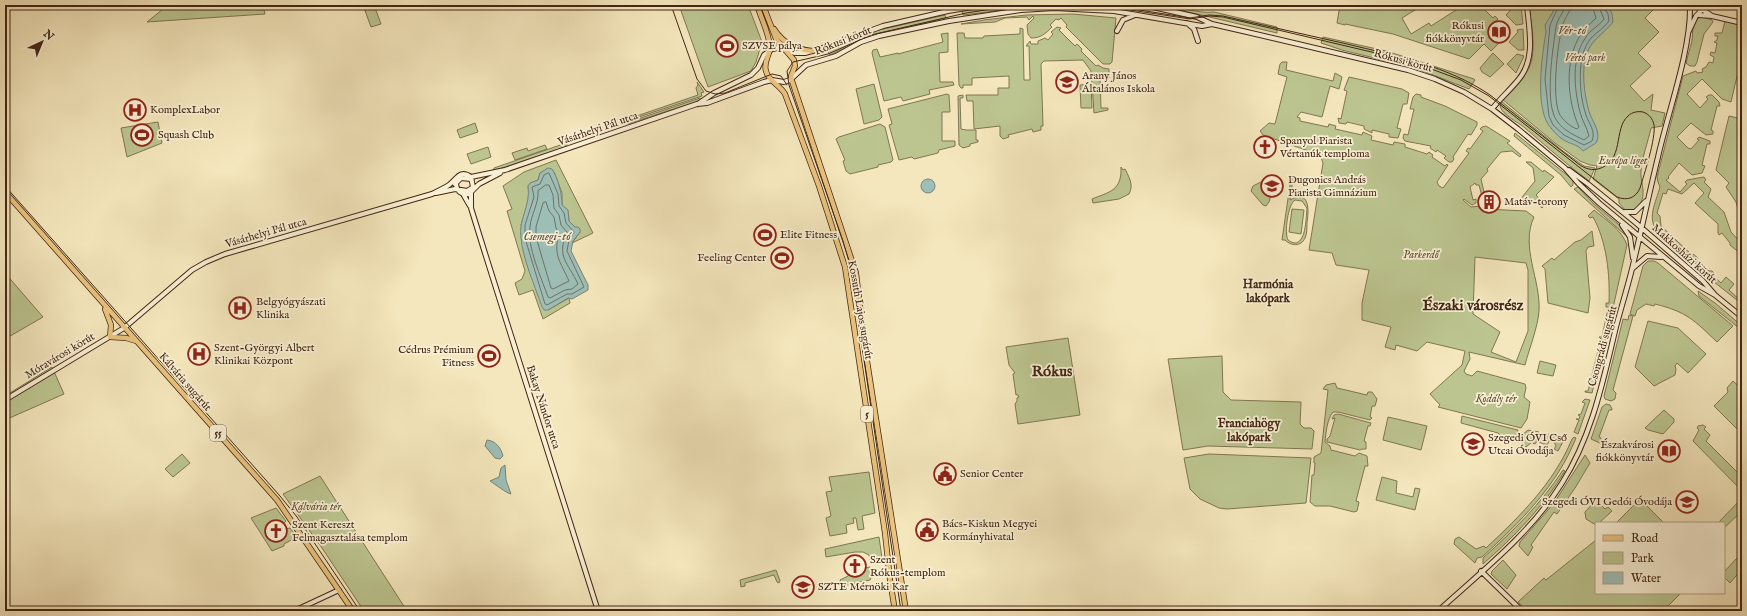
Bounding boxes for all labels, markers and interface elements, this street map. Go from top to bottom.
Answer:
place label: Rókusi fiókkönyvtár [1425,19,1484,46]
library icon: Rókusi fiókkönyvtár [1486,19,1512,45]
north arrow [22,22,62,62]
street label: Rókusi körút [812,23,874,59]
water label: Vér-tó [1558,23,1588,38]
text: N [39,26,57,44]
sports icon: SZVSE pálya [714,33,740,59]
place label: SZVSE pálya [742,39,802,53]
street label: Rókusi körút [1372,46,1434,76]
park label: Vértó park [1565,51,1606,65]
school or university icon: Arany János Általános Iskola [1054,69,1080,95]
place label: Arany János Általános Iskola [1081,69,1155,96]
hospital icon: KomplexLabor [122,97,148,123]
place label: KomplexLabor [150,103,220,117]
street label: Vásárhelyi Pál utca [555,109,640,150]
sports icon: Squash Club [129,122,155,148]
place label: Squash Club [158,128,214,142]
church icon: Spanyol Piarista Vértanúk temploma [1252,134,1278,160]
place label: Spanyol Piarista Vértanúk temploma [1279,134,1370,161]
park label: Európa liget [1598,154,1648,169]
school or university icon: Dugonics András Piarista Gimnázium [1259,173,1285,199]
place label: Dugonics András Piarista Gimnázium [1288,173,1377,200]
building icon: Matáv-torony [1476,189,1502,215]
place label: Matáv-torony [1504,195,1569,209]
street label: Vásárhelyi Pál utca [223,215,308,252]
street label: Makkosházi körút [1649,221,1720,287]
sports icon: Elite Fitness [752,222,778,248]
place label: Elite Fitness [780,228,837,242]
water label: Csemegi-tó [523,229,572,245]
sports icon: Feeling Center [769,245,795,271]
park label: Parkerdő [1403,248,1441,262]
place label: Feeling Center [697,251,766,265]
street label: Kossuth Lajos sugárút [844,259,876,361]
district label: Harmónia lakópark [1243,277,1294,307]
hospital icon: Belgyógyászati Klinika [227,295,253,321]
place label: Belgyógyászati Klinika [256,295,326,322]
district label: Északi városrész [1423,296,1524,315]
street label: Csongrádi sugárút [1585,304,1621,388]
street label: Móravárosi körút [23,330,98,382]
hospital icon: Szent-Györgyi Albert Klinikai Központ [186,341,212,367]
place label: Szent-Györgyi Albert Klinikai Központ [214,341,315,368]
place label: Cédrus Prémium Fitness [398,343,474,370]
sports icon: Cédrus Prémium Fitness [476,343,502,369]
street label: Kálvária sugárút [156,350,214,414]
district label: Rókus [1032,362,1073,381]
street label: Bakay Nándor utca [523,363,563,451]
park label: Kodály tér [1475,392,1518,406]
road number: 5 [861,406,873,422]
district label: Franciahögy lakópark [1218,416,1281,446]
road number: 55 [210,425,226,441]
school or university icon: Szegedi ÓVI Cső Utcai Óvodája [1460,431,1486,457]
place label: Szegedi ÓVI Cső Utcai Óvodája [1488,431,1567,458]
place label: Északvárosi fiókkönyvtár [1595,438,1654,465]
library icon: Északvárosi fiókkönyvtár [1656,438,1682,464]
public building icon: Senior Center [932,461,958,487]
place label: Senior Center [960,467,1023,481]
school or university icon: Szegedi ÓVI Gedói Óvodája [1674,489,1700,515]
place label: Szegedi ÓVI Gedói Óvodája [1542,495,1672,509]
park label: Kálvária tér [290,500,342,514]
public building icon: Bács-Kiskun Megyei Kormányhivatal [914,517,940,543]
place label: Bács-Kiskun Megyei Kormányhivatal [942,517,1037,544]
church icon: Szent Kereszt Felmagasztalása templom [263,518,289,544]
place label: Szent Kereszt Felmagasztalása templom [292,518,408,545]
legend [1595,522,1725,594]
text: Road [1631,531,1659,546]
text: Park [1631,551,1654,566]
church icon: Szent Rókus-templom [842,553,868,579]
place label: Szent Rókus-templom [870,553,946,580]
text: Water [1631,571,1662,586]
school or university icon: SZTE Mérnöki Kar [790,574,816,600]
place label: SZTE Mérnöki Kar [818,580,908,594]

